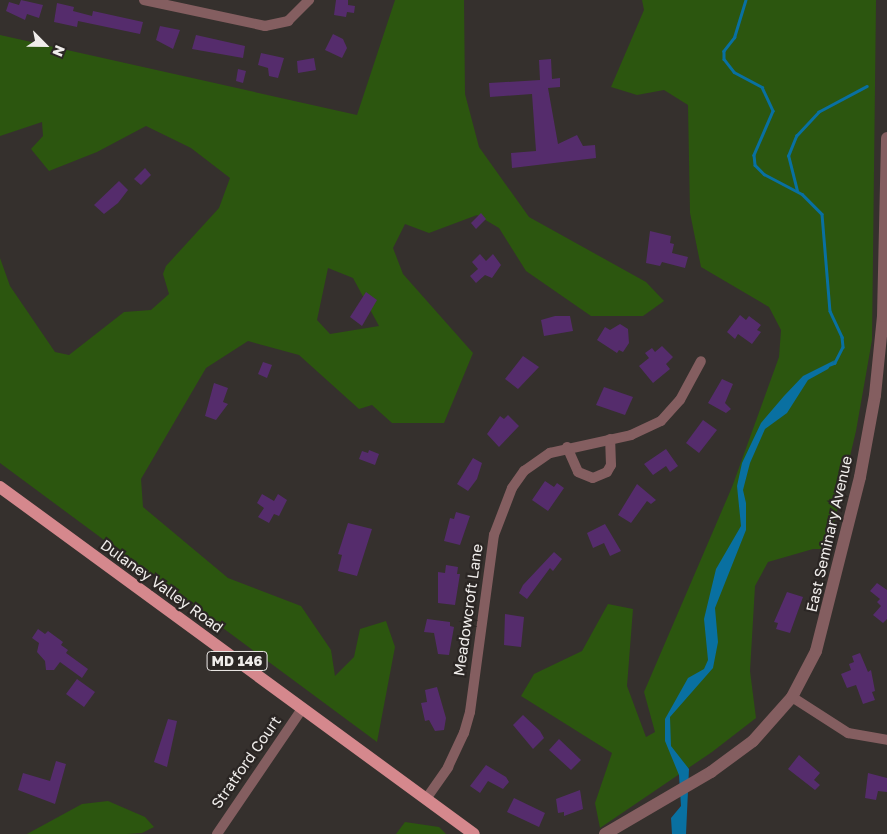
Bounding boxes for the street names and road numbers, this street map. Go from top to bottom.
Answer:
street label: East Seminary Avenue [802,454,856,614]
street label: Dulaney Valley Road [97,536,227,636]
street label: Meadowcroft Lane [450,543,486,677]
road number: MD 146 [206,649,268,672]
street label: Stratford Court [207,712,285,812]

